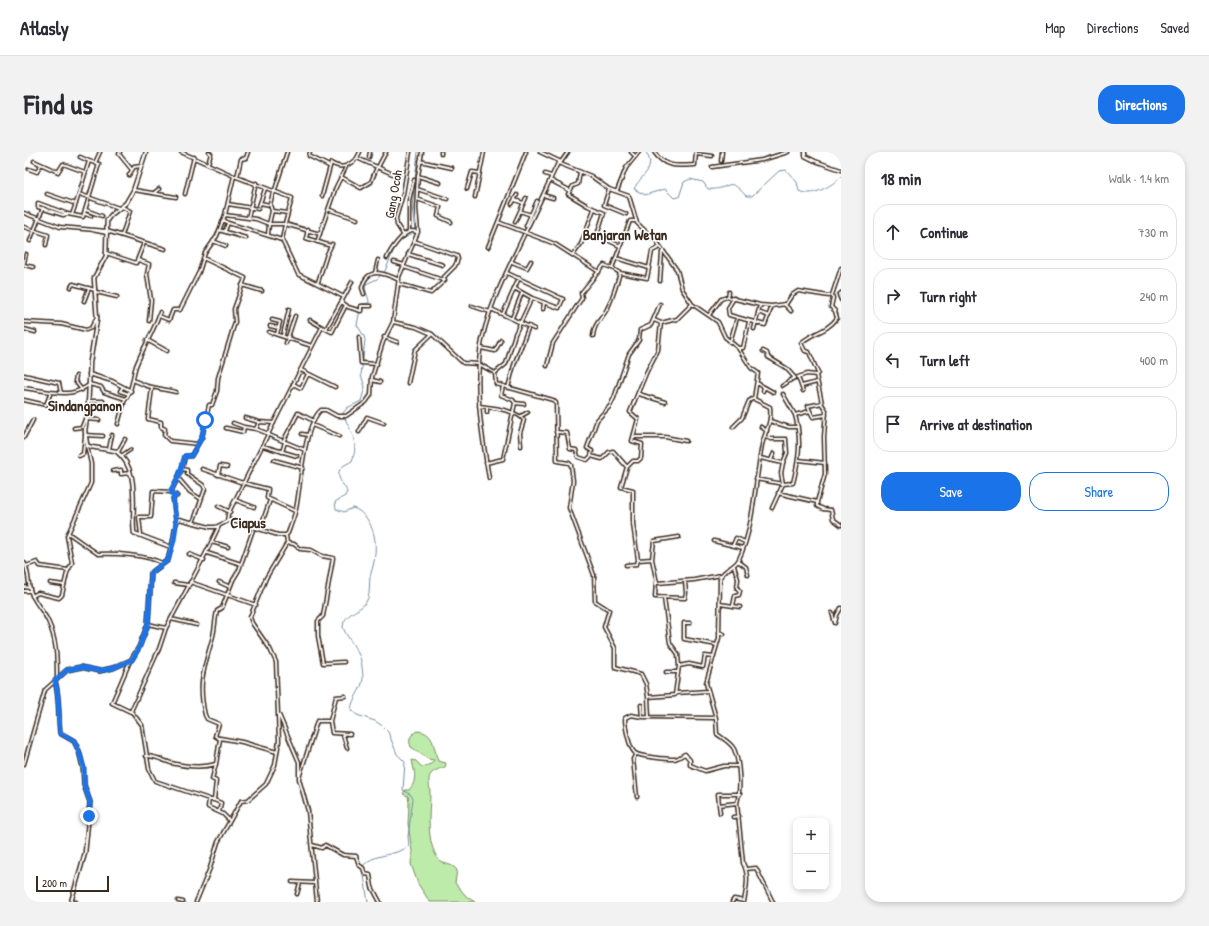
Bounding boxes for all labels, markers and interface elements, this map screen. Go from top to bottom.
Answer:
text: Atlasly [20,15,69,41]
text: Map [1045,18,1065,37]
text: Directions [1087,18,1138,37]
text: Saved [1160,18,1189,37]
text: Find us [24,85,93,123]
button: Directions [1098,85,1185,124]
text: 18 min [881,167,922,190]
street label: Gang Ocoh [380,168,406,220]
text: Walk · 1.4 km [1109,169,1169,187]
icon: ahead [882,221,904,243]
text: Continue [920,222,968,243]
text: 730 m [1138,223,1168,241]
district label: Banjaran Wetan [583,224,668,245]
icon: right [882,285,904,307]
text: Turn right [920,286,976,307]
text: 240 m [1139,287,1168,305]
icon: left [882,349,904,371]
text: Turn left [920,350,970,371]
text: 400 m [1140,351,1168,369]
district label: Sindangpanon [48,395,122,417]
route start [196,411,214,429]
icon: arrive [882,413,904,435]
text: Arrive at destination [920,414,1032,435]
button: Save [881,472,1021,511]
button: Share [1029,472,1169,511]
district label: Ciapus [230,512,266,534]
route end [80,807,98,825]
map controls [793,818,829,890]
button: + [793,818,829,854]
button: − [793,854,829,890]
scale bar [36,874,109,893]
text: 200 m [42,876,67,890]

